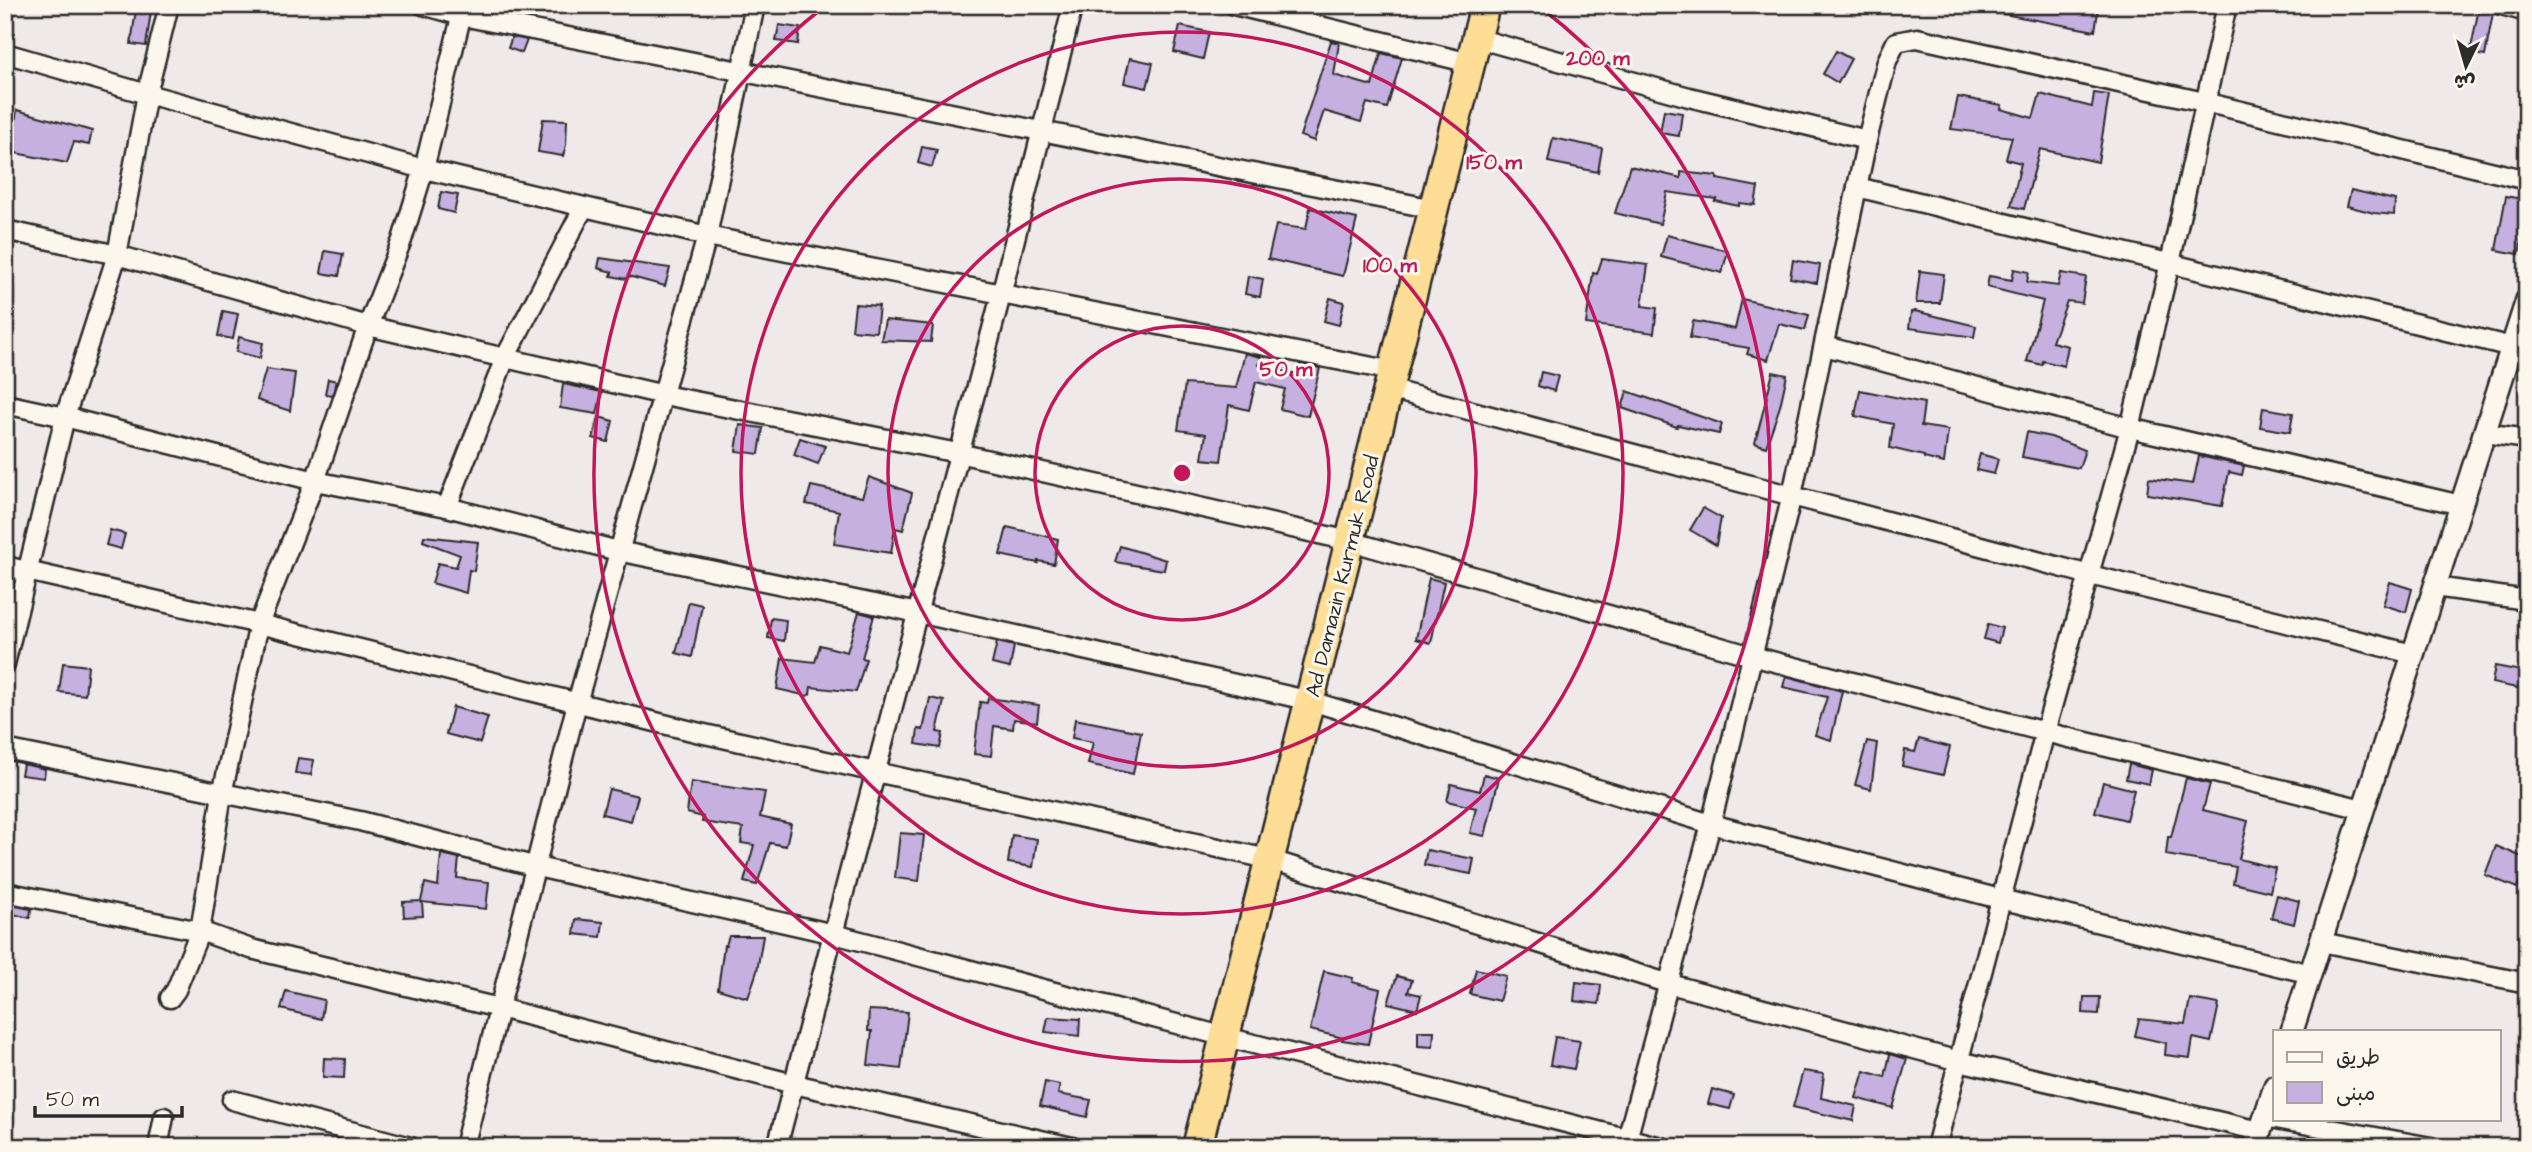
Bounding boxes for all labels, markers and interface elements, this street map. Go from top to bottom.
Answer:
north arrow [2430,32,2500,102]
text: 200 m [1565,44,1630,73]
text: ش [2453,67,2476,96]
text: 150 m [1466,148,1522,177]
text: 100 m [1363,251,1418,280]
text: 50 m [1260,355,1313,384]
street label: Ad Damazin Kurmuk Road [1298,452,1387,700]
centre of rings [1170,461,1194,485]
legend [2273,1030,2500,1120]
text: طريق [2336,1043,2380,1072]
scale bar [35,1075,182,1119]
text: مبنى [2336,1079,2375,1108]
text: 50 m [46,1085,100,1114]

